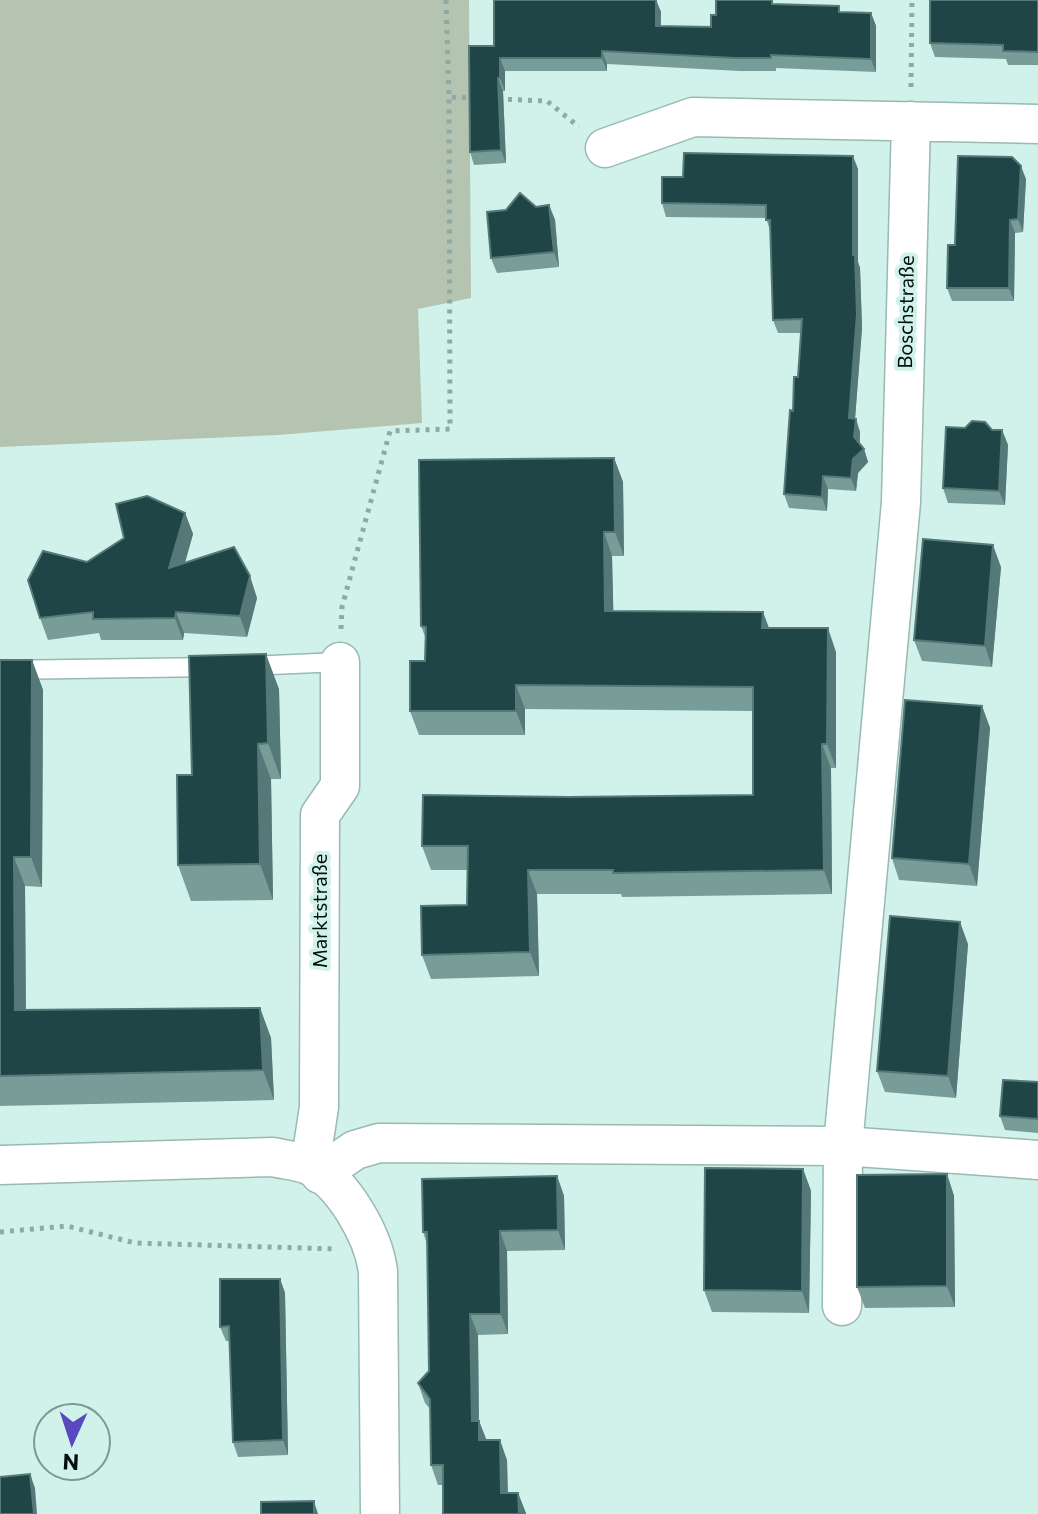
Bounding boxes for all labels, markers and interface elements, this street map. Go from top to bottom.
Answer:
street label: Boschstraße [892,255,918,369]
street label: Marktstraße [307,854,331,968]
north arrow [32,1402,112,1482]
text: N [62,1449,80,1476]

